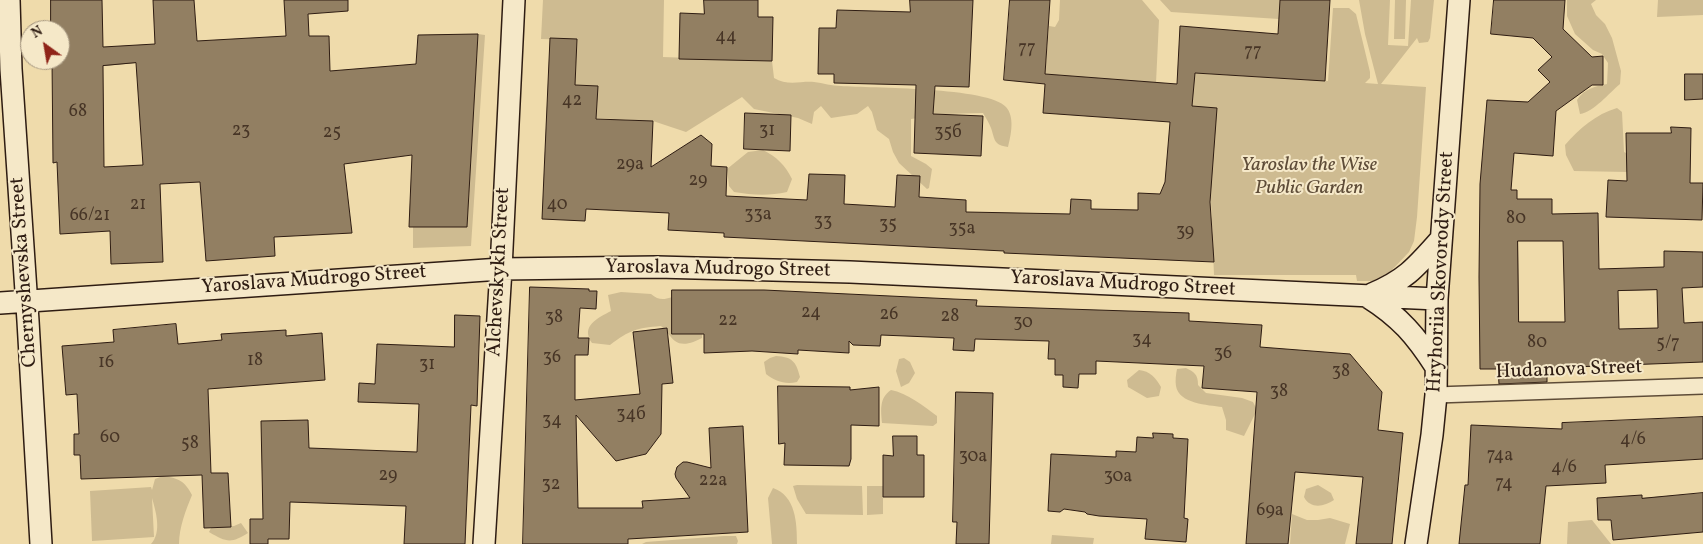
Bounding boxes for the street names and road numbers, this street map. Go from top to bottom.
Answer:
street label: Hryhoriia Skovorody Street [1424,151,1460,393]
street label: Chernyshevska Street [6,176,44,368]
street label: Alchevskykh Street [484,187,516,357]
street label: Yaroslava Mudrogo Street [605,256,831,284]
street label: Yaroslava Mudrogo Street [201,261,427,301]
street label: Yaroslava Mudrogo Street [1010,267,1236,303]
street label: Hudanova Street [1495,356,1643,386]

